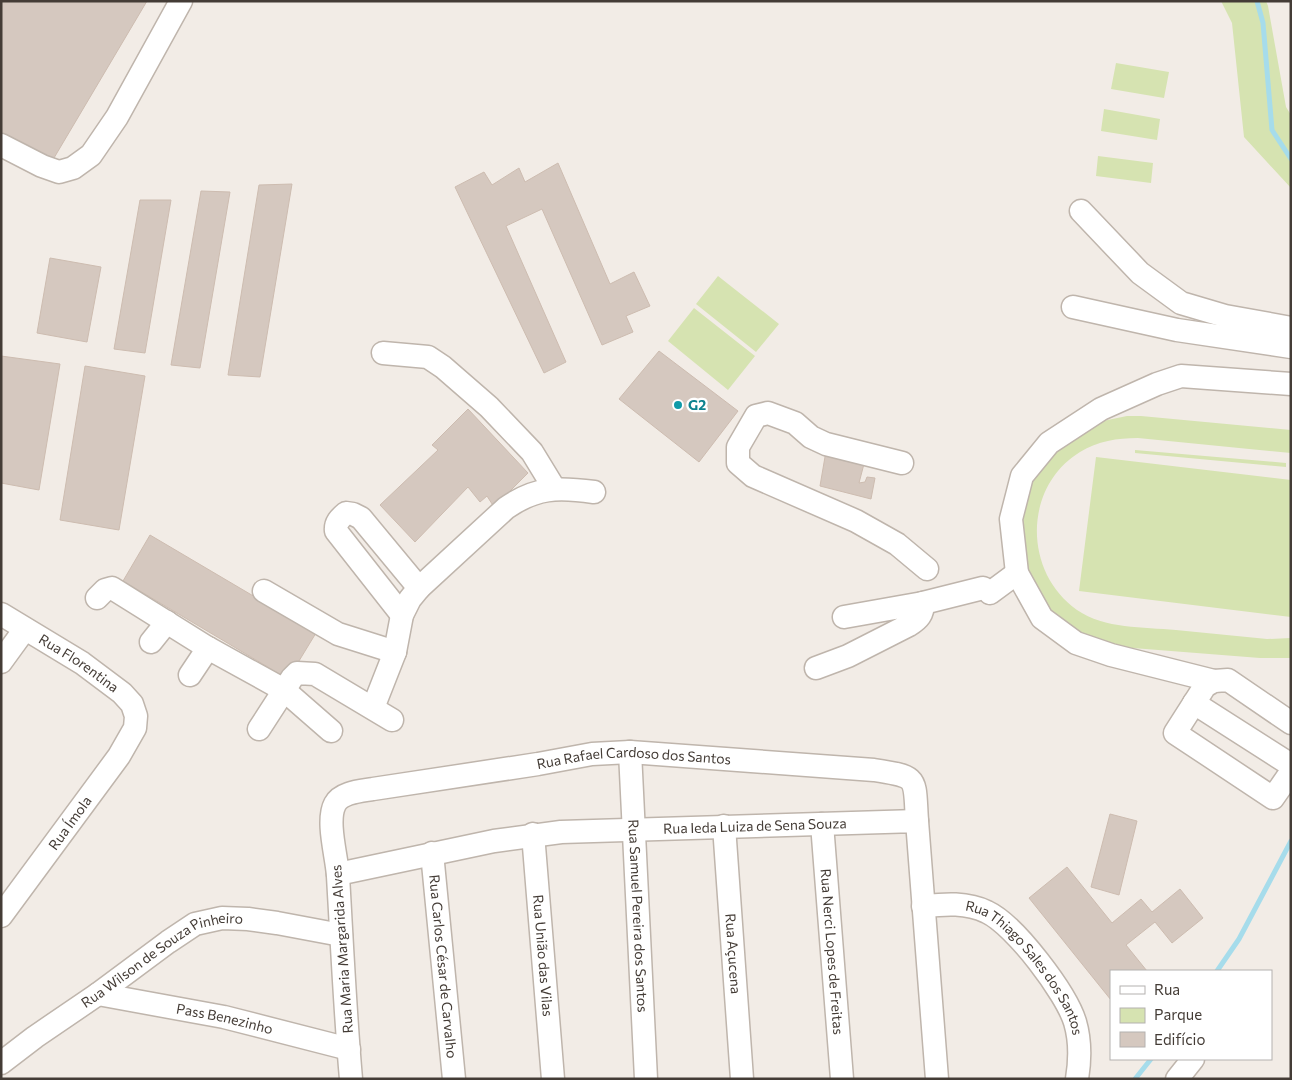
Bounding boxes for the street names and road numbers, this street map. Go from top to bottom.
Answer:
street label: Rua Florentina [36,630,122,696]
street label: Rua Rafael Cardoso dos Santos [535,743,732,772]
street label: Rua Ímola [44,792,95,853]
street label: Rua Ieda Luiza de Sena Souza [663,814,847,837]
street label: Rua Samuel Pereira dos Santos [625,819,652,1013]
street label: Rua Maria Margarida Alves [327,864,356,1034]
street label: Rua Nerci Lopes de Freitas [818,868,847,1035]
street label: Rua Carlos César de Carvalho [426,874,461,1059]
street label: Rua União das Vilas [530,894,557,1017]
street label: Rua Thiago Sales dos Santos [964,897,1087,1036]
street label: Rua Wilson de Souza Pinheiro [78,909,243,1011]
street label: Rua Açucena [722,913,745,995]
street label: Pass Benezinho [175,999,275,1037]

